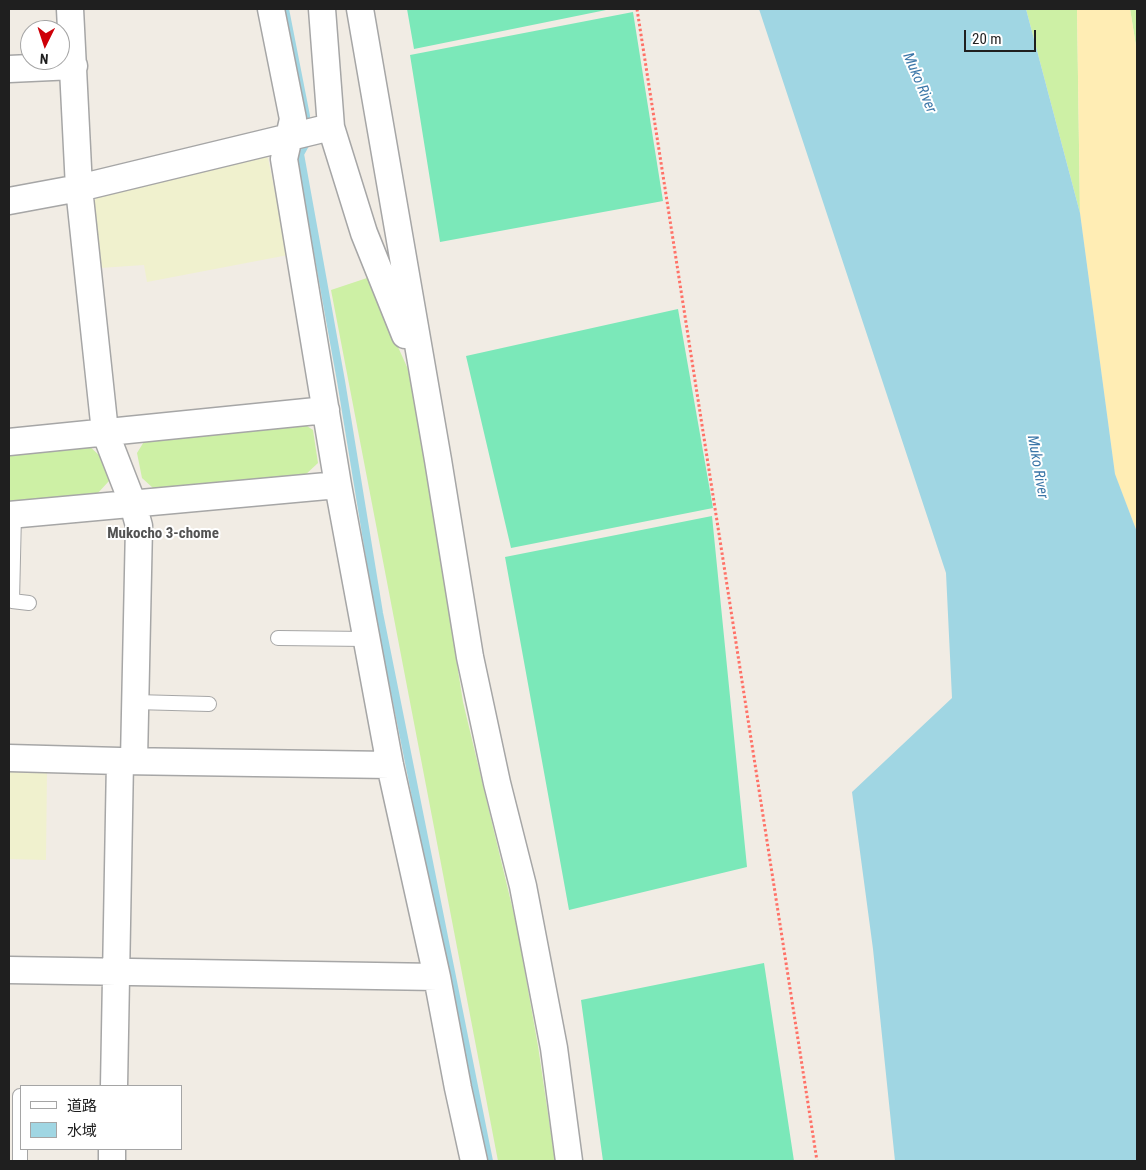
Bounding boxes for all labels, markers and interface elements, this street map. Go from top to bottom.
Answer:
north arrow [20,20,70,70]
scale bar [966,20,1038,52]
text: 20 m [972,30,1002,48]
water label: Muko River [898,50,940,116]
text: N [39,51,49,67]
water label: Muko River [1023,434,1051,500]
district label: Mukocho 3-chome [107,525,219,543]
legend [20,1085,182,1150]
text: 道路 [67,1097,97,1115]
text: 水域 [67,1122,97,1140]

